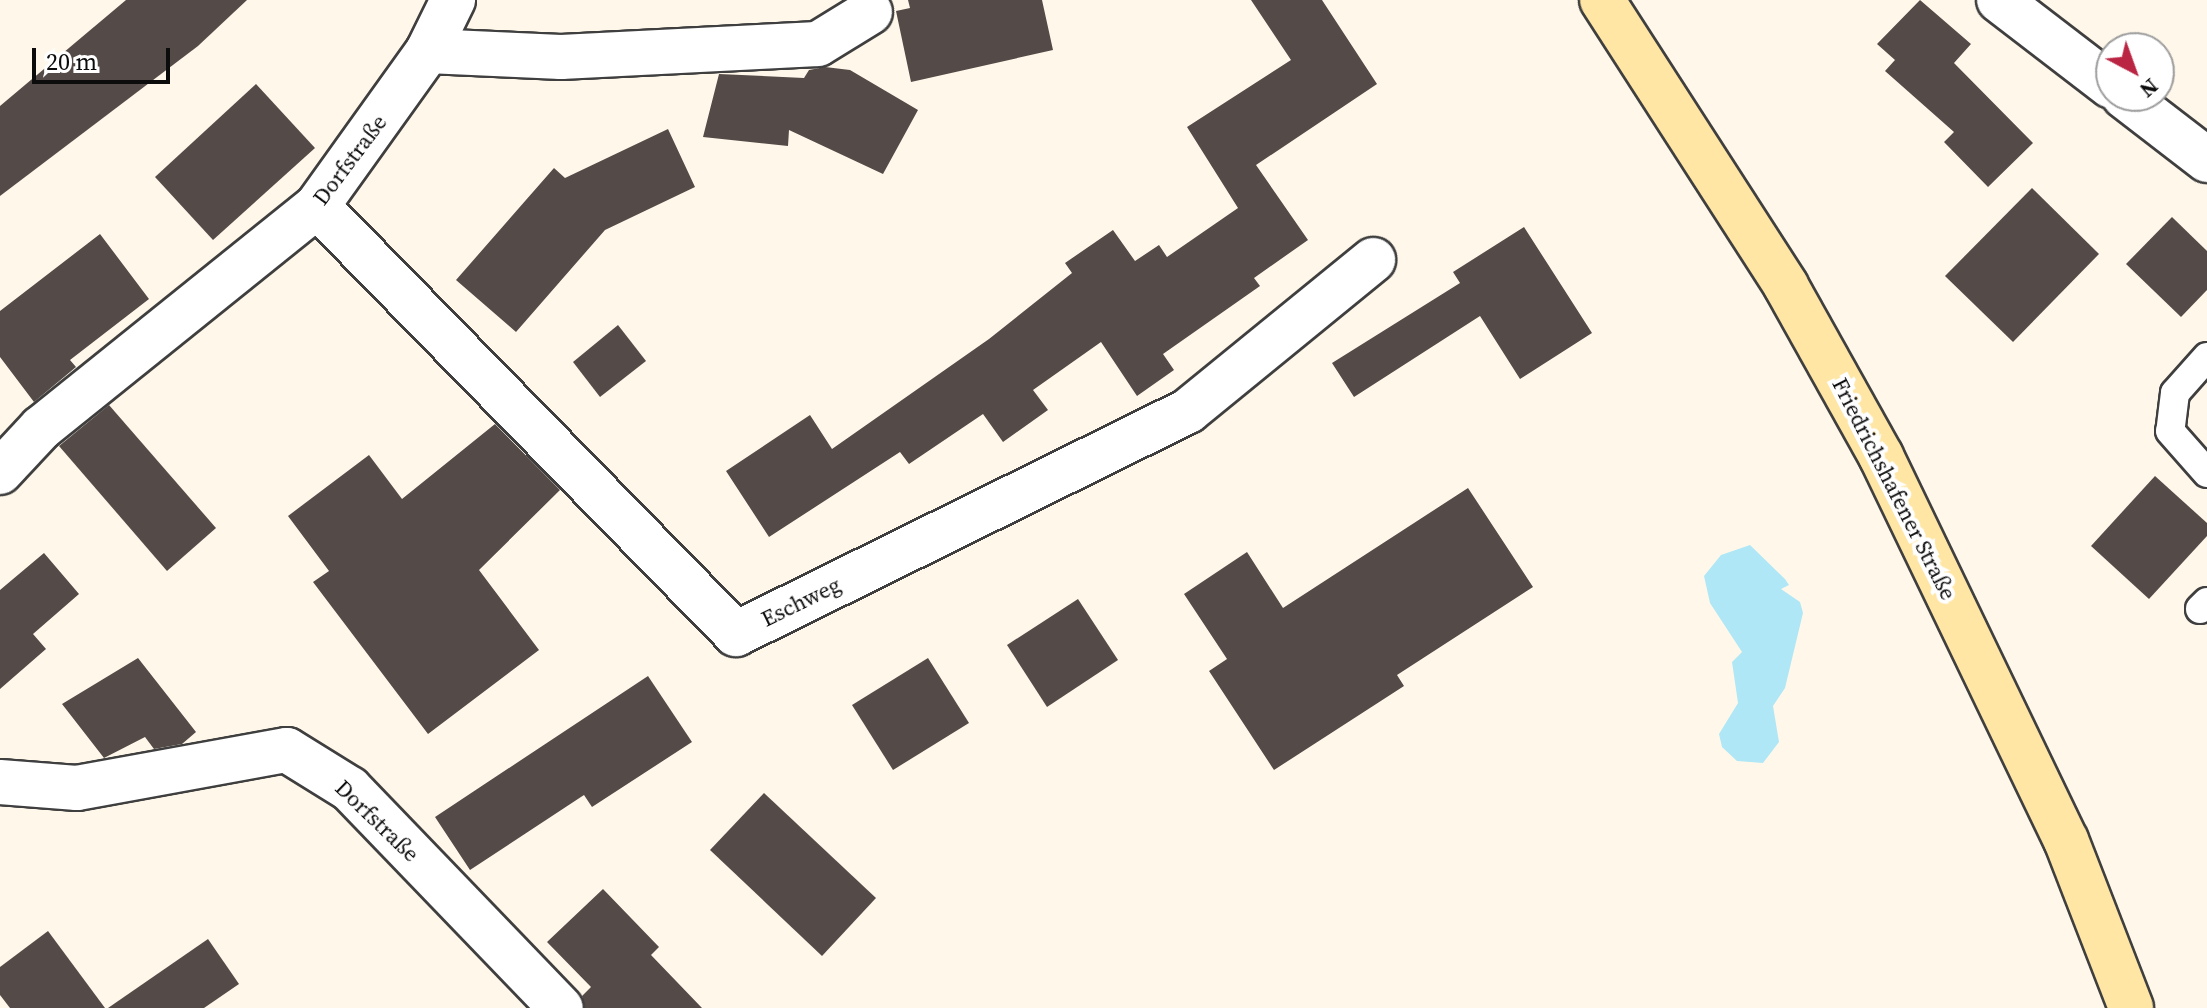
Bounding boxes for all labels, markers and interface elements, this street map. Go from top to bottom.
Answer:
scale bar [36,32,174,82]
north arrow [2095,32,2175,112]
text: 20 m [46,45,97,78]
text: N [2134,72,2165,105]
street label: Dorfstraße [308,110,392,210]
street label: Friedrichshafener Straße [1827,374,1961,604]
street label: Eschweg [757,572,845,632]
street label: Dorfstraße [330,775,424,867]

